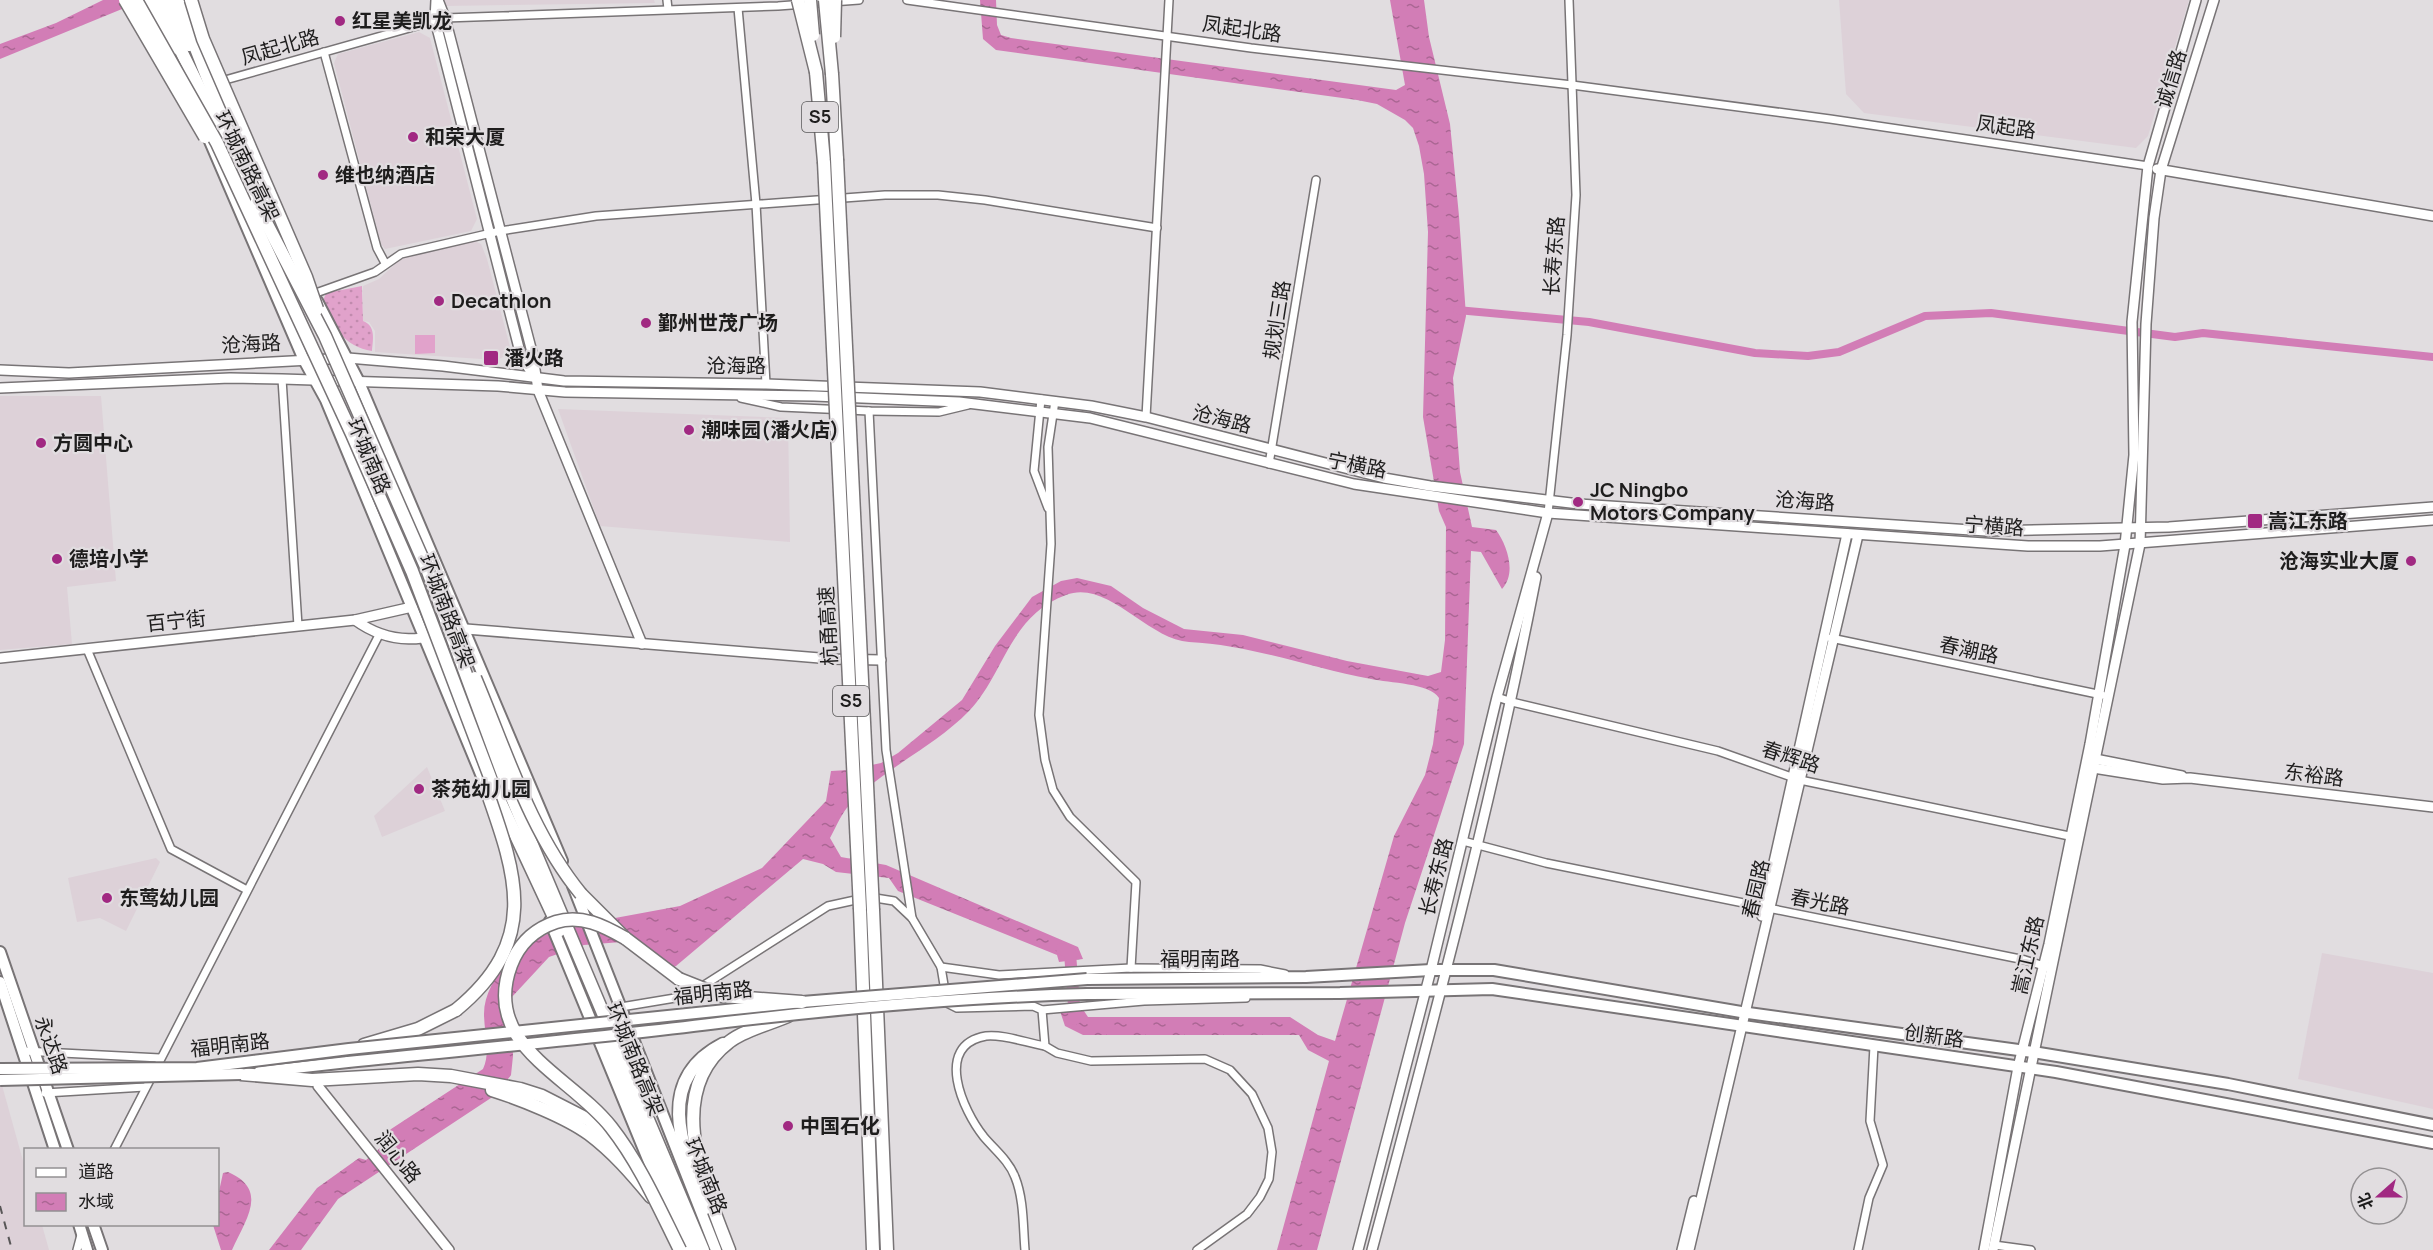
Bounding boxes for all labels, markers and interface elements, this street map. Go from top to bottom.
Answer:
place label: 红星美凯龙 [352,7,452,34]
street label: 凤起北路 [1201,10,1284,47]
marker: 红星美凯龙 [333,14,347,28]
street label: 凤起北路 [238,23,322,71]
street label: 诚信路 [2149,46,2192,111]
road number: S5 [802,102,838,132]
street label: 环城南路高架 [209,106,286,226]
street label: 凤起路 [1974,109,2038,144]
place label: 和荣大厦 [425,123,505,150]
marker: 和荣大厦 [406,130,420,144]
place label: 维也纳酒店 [335,161,435,188]
marker: 维也纳酒店 [316,168,330,182]
street label: 长寿东路 [1537,215,1570,297]
street label: 规划三路 [1257,278,1296,362]
place label: Decathlon [451,287,552,314]
marker: Decathlon [432,294,446,308]
place label: 鄞州世茂广场 [658,309,778,336]
marker: 鄞州世茂广场 [639,316,653,330]
street label: 沧海路 [220,328,282,359]
place label: 潘火路 [504,344,564,371]
marker: 潘火路 [482,349,500,367]
street label: 沧海路 [706,352,766,379]
street label: 沧海路 [1190,398,1254,439]
street label: 环城南路 [341,414,398,498]
place label: 潮味园(潘火店) [701,416,839,443]
marker: 潮味园(潘火店) [682,423,696,437]
place label: 方圆中心 [53,429,133,456]
marker: 方圆中心 [34,436,48,450]
street label: 宁横路 [1325,446,1389,483]
place label: JC Ningbo Motors Company [1590,476,1755,526]
street label: 沧海路 [1774,485,1836,516]
marker: JC Ningbo Motors Company [1571,495,1585,509]
place label: 嵩江东路 [2268,507,2348,534]
street label: 宁横路 [1963,510,2025,541]
marker: 嵩江东路 [2246,512,2264,530]
place label: 德培小学 [69,545,149,572]
place label: 沧海实业大厦 [2279,547,2399,574]
street label: 环城南路高架 [413,550,482,672]
marker: 德培小学 [50,552,64,566]
marker: 沧海实业大厦 [2404,554,2418,568]
street label: 杭甬高速 [812,585,843,667]
street label: 百宁街 [145,604,207,637]
street label: 春潮路 [1937,630,2001,669]
road number: S5 [833,686,869,716]
street label: 春辉路 [1758,734,1824,779]
street label: 东裕路 [2283,757,2345,792]
place label: 茶苑幼儿园 [431,775,531,802]
marker: 茶苑幼儿园 [412,782,426,796]
street label: 长寿东路 [1413,835,1458,919]
street label: 春园路 [1736,857,1775,921]
street label: 春光路 [1788,883,1852,920]
place label: 东莺幼儿园 [119,884,219,911]
marker: 东莺幼儿园 [100,891,114,905]
street label: 嵩江东路 [2005,913,2050,997]
street label: 福明南路 [1160,945,1240,972]
street label: 福明南路 [672,975,754,1010]
street label: 环城南路高架 [600,998,670,1120]
street label: 永达路 [29,1012,74,1078]
street label: 创新路 [1902,1018,1966,1053]
street label: 福明南路 [189,1027,271,1062]
place label: 中国石化 [800,1112,880,1139]
marker: 中国石化 [781,1119,795,1133]
street label: 润心路 [369,1125,428,1188]
street label: 环城南路 [679,1134,734,1218]
legend [24,1148,219,1226]
text: 道路 [78,1159,114,1183]
north arrow [2349,1166,2409,1226]
text: 水域 [78,1189,114,1213]
text: 北 [2352,1190,2378,1213]

